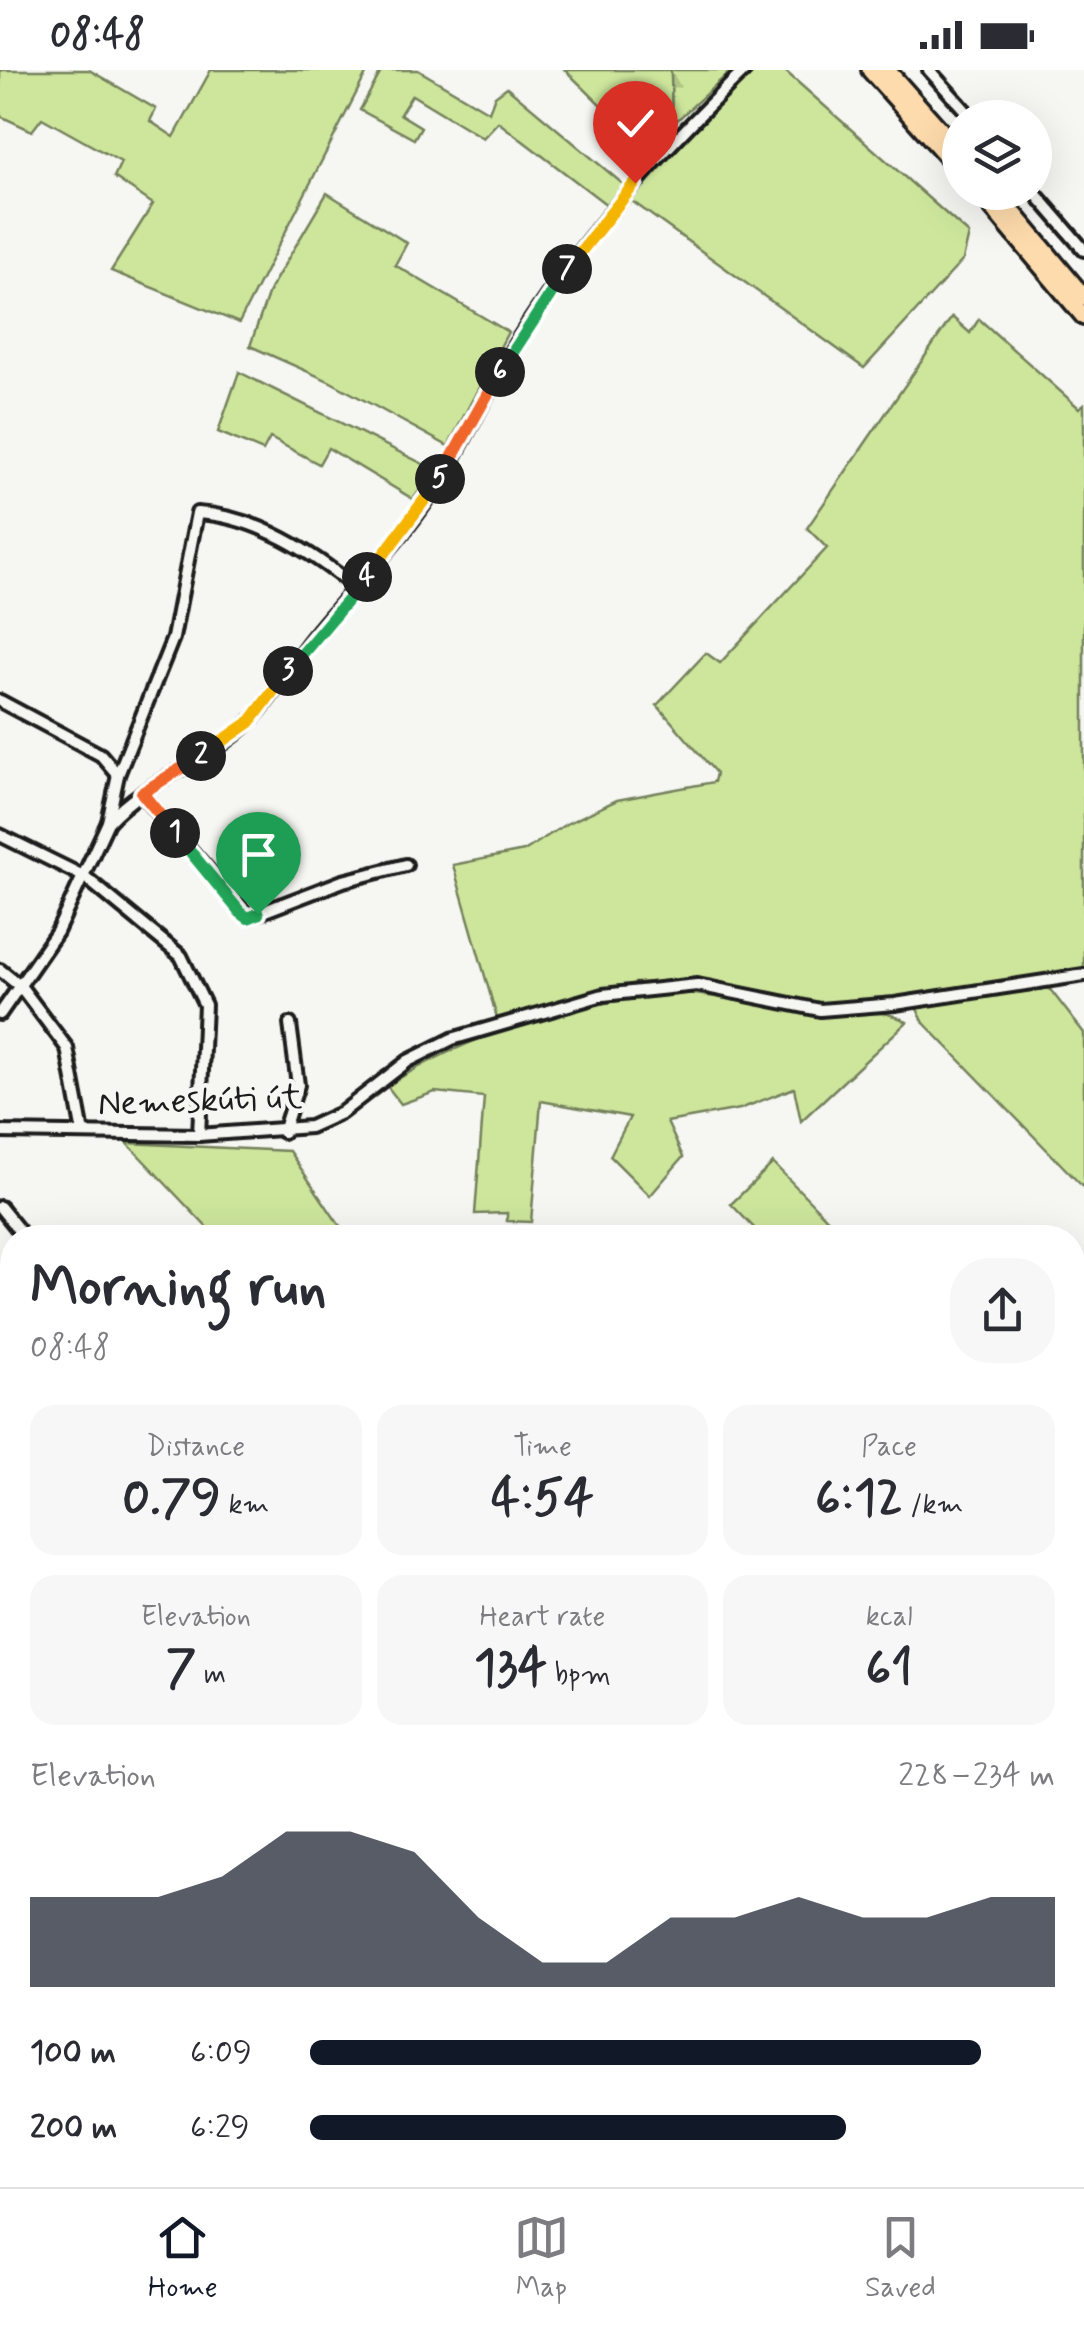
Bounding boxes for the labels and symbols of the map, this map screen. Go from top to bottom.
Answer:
pin [593,81,678,184]
pin: 7 [542,244,592,294]
pin: 6 [475,347,525,397]
pin: 5 [415,454,465,504]
pin: 4 [342,552,392,602]
pin: 3 [263,646,313,696]
pin: 2 [176,731,226,781]
pin: 1 [150,808,200,858]
pin [216,812,301,915]
street label: Nemeskúti út [97,1074,303,1128]

